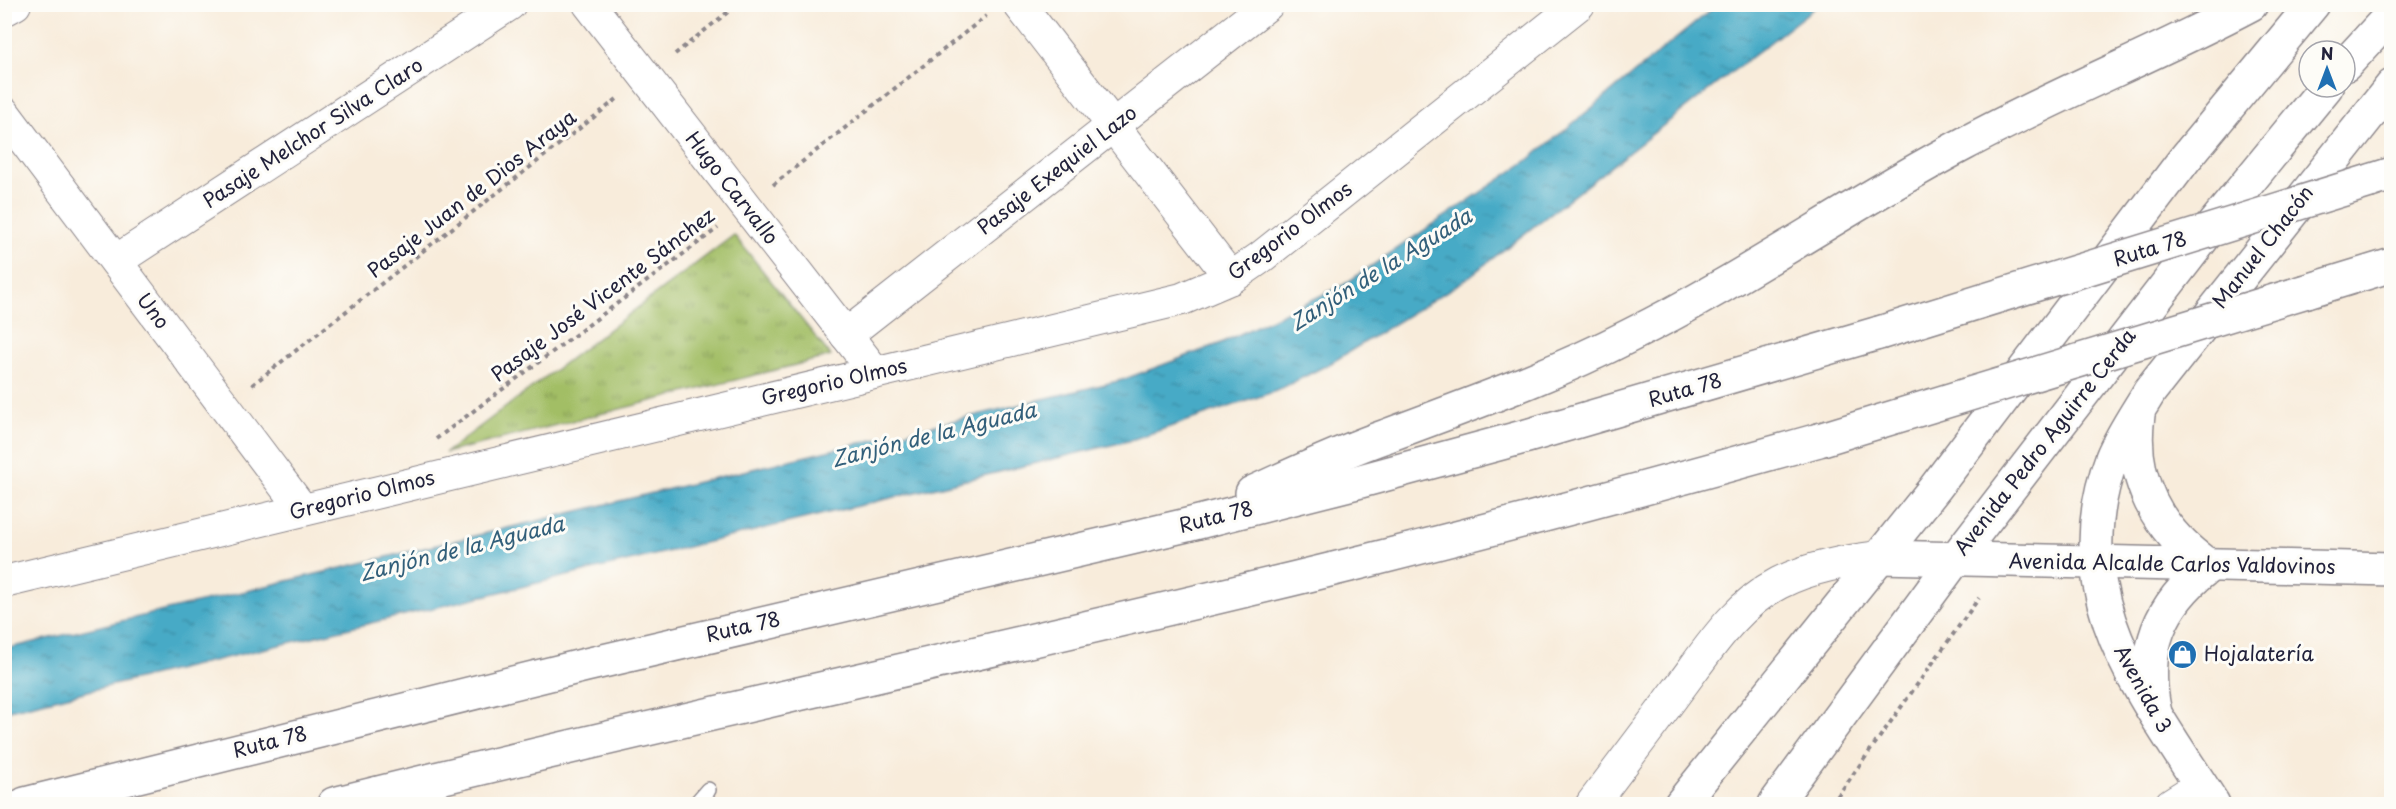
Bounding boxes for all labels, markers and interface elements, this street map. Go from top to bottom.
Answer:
north arrow [2297,39,2357,99]
text: N [2321,41,2333,65]
street label: Pasaje Melchor Silva Claro [196,50,428,215]
street label: Pasaje Exequiel Lazo [970,97,1143,241]
street label: Pasaje Juan de Dios Araya [360,102,583,284]
street label: Hugo Carvallo [679,125,787,250]
street label: Gregorio Olmos [1221,173,1358,287]
street label: Manuel Chacón [2204,178,2320,314]
water label: Zanjón de la Aguada [1283,199,1478,337]
street label: Pasaje José Vicente Sánchez [484,200,721,388]
street label: Ruta 78 [2109,223,2190,273]
street label: Uno [130,286,177,335]
street label: Avenida Pedro Aguirre Cerda [1946,321,2143,561]
street label: Gregorio Olmos [758,350,910,412]
street label: Ruta 78 [1644,364,1725,414]
water label: Zanjón de la Aguada [828,392,1040,474]
street label: Gregorio Olmos [286,461,438,527]
street label: Ruta 78 [1176,492,1256,540]
water label: Zanjón de la Aguada [356,506,568,588]
street label: Avenida Alcalde Carlos Valdovinos [2008,545,2336,581]
street label: Ruta 78 [703,603,783,649]
shop icon: Hojalatería [2167,638,2199,670]
place label: Hojalatería [2204,638,2314,668]
street label: Avenida 3 [2107,639,2180,738]
street label: Ruta 78 [230,717,310,765]

